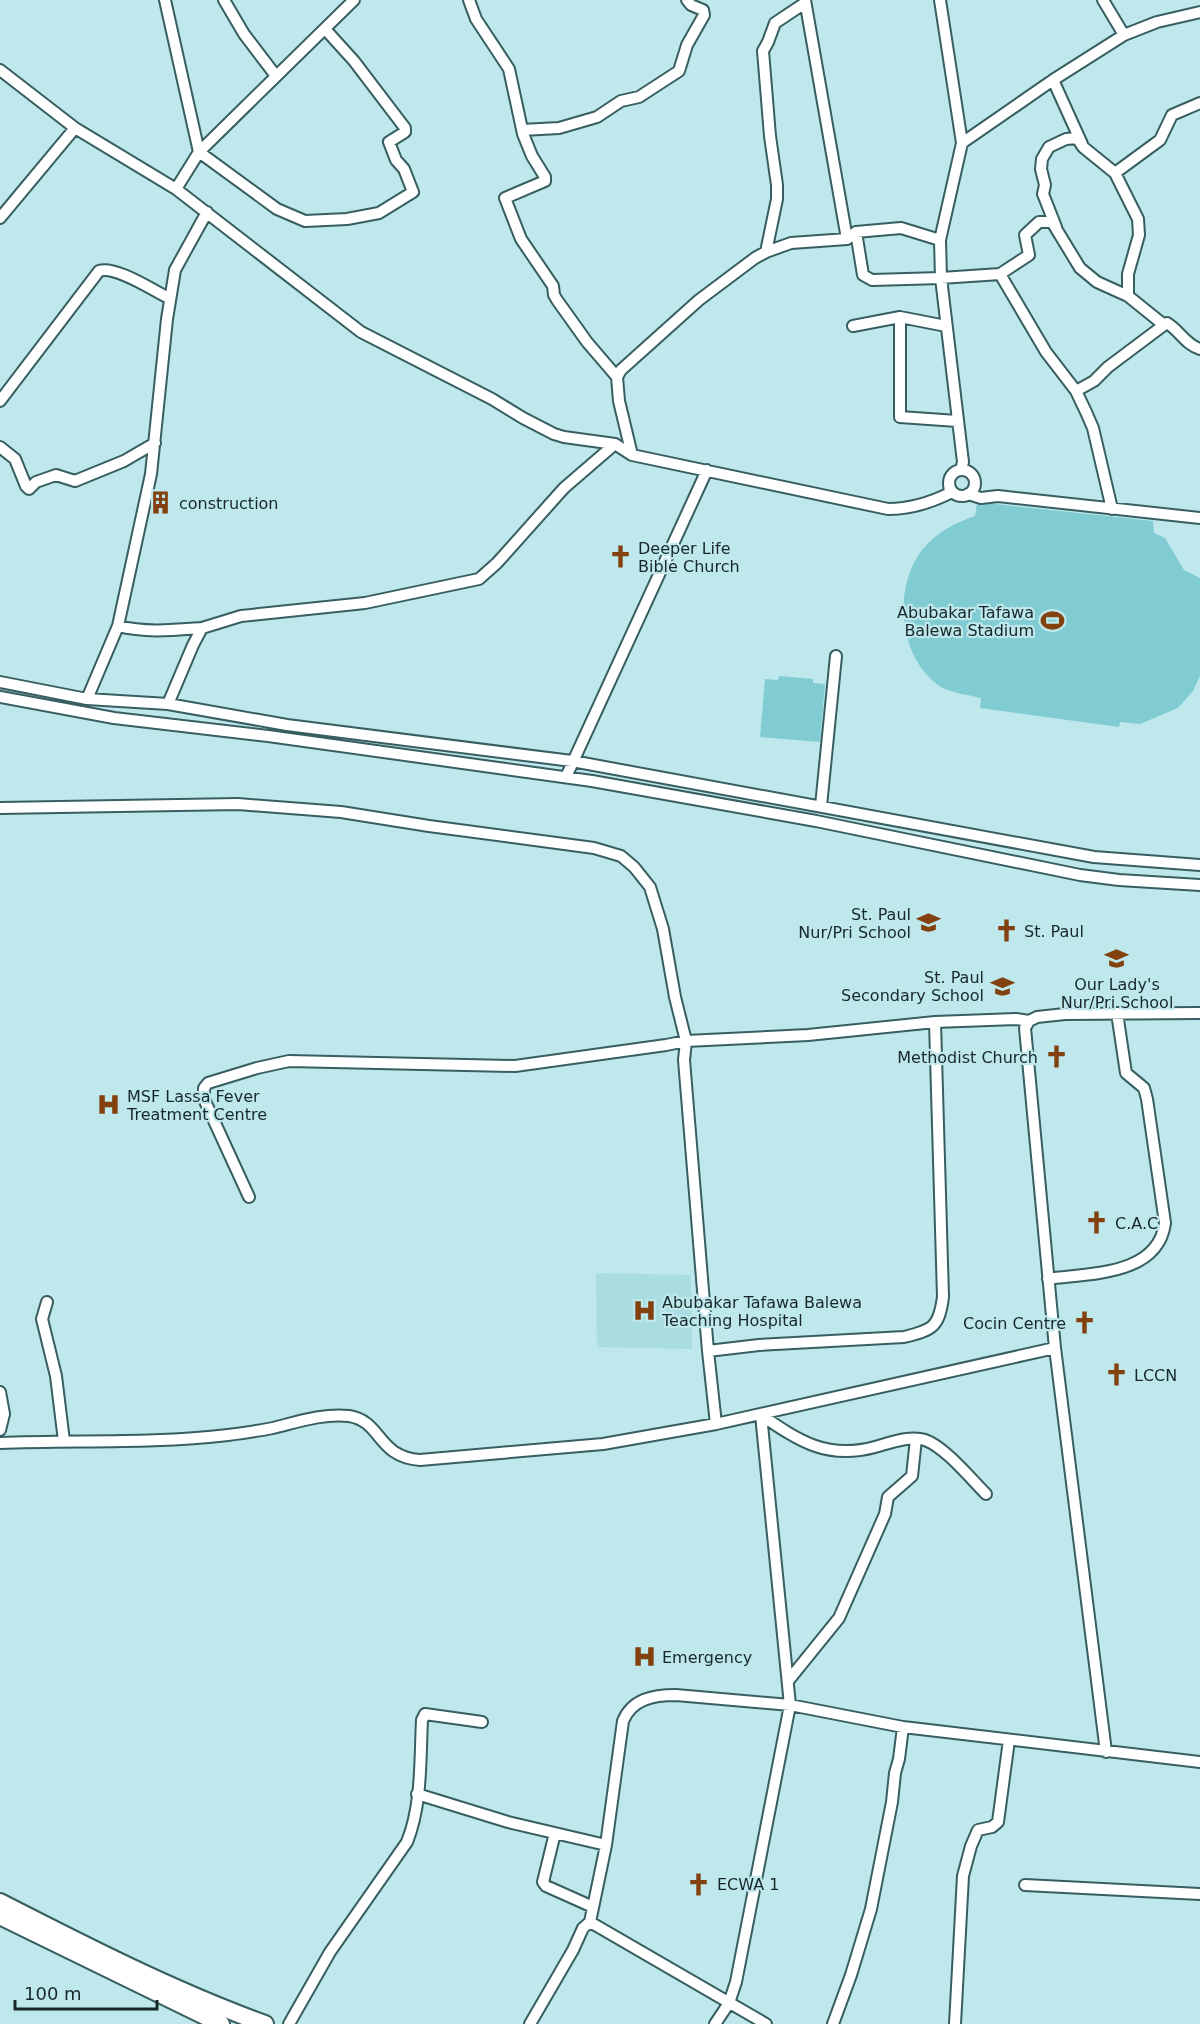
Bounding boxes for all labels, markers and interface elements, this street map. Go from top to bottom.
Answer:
building icon: construction [148,490,174,516]
place label: construction [179,494,279,513]
place label: Deeper Life Bible Church [638,539,740,576]
church icon: Deeper Life Bible Church [607,544,633,570]
place label: Abubakar Tafawa Balewa Stadium [897,603,1034,640]
sports icon: Abubakar Tafawa Balewa Stadium [1039,608,1065,634]
place label: St. Paul Nur/Pri School [798,905,911,942]
school or university icon: St. Paul Nur/Pri School [916,910,942,936]
church icon: St. Paul [993,918,1019,944]
place label: St. Paul [1024,922,1084,941]
school or university icon: Our Lady's Nur/Pri School [1104,946,1130,972]
place label: St. Paul Secondary School [841,968,984,1005]
school or university icon: St. Paul Secondary School [989,973,1015,999]
place label: Our Lady's Nur/Pri School [1061,975,1173,1012]
church icon: Methodist Church [1043,1044,1069,1070]
place label: Methodist Church [897,1048,1038,1067]
place label: MSF Lassa Fever Treatment Centre [126,1087,267,1124]
hospital icon: MSF Lassa Fever Treatment Centre [96,1092,122,1118]
church icon: C.A.C [1084,1210,1110,1236]
place label: C.A.C [1115,1214,1158,1233]
place label: Abubakar Tafawa Balewa Teaching Hospital [661,1293,862,1330]
hospital icon: Abubakar Tafawa Balewa Teaching Hospital [631,1298,657,1324]
church icon: Cocin Centre [1071,1310,1097,1336]
place label: Cocin Centre [963,1314,1066,1333]
church icon: LCCN [1103,1362,1129,1388]
place label: LCCN [1134,1366,1177,1385]
hospital icon: Emergency [631,1644,657,1670]
place label: Emergency [662,1648,752,1667]
church icon: ECWA 1 [686,1871,712,1897]
place label: ECWA 1 [717,1875,779,1894]
scale bar [15,1973,158,2011]
text: 100 m [24,1983,82,2004]

